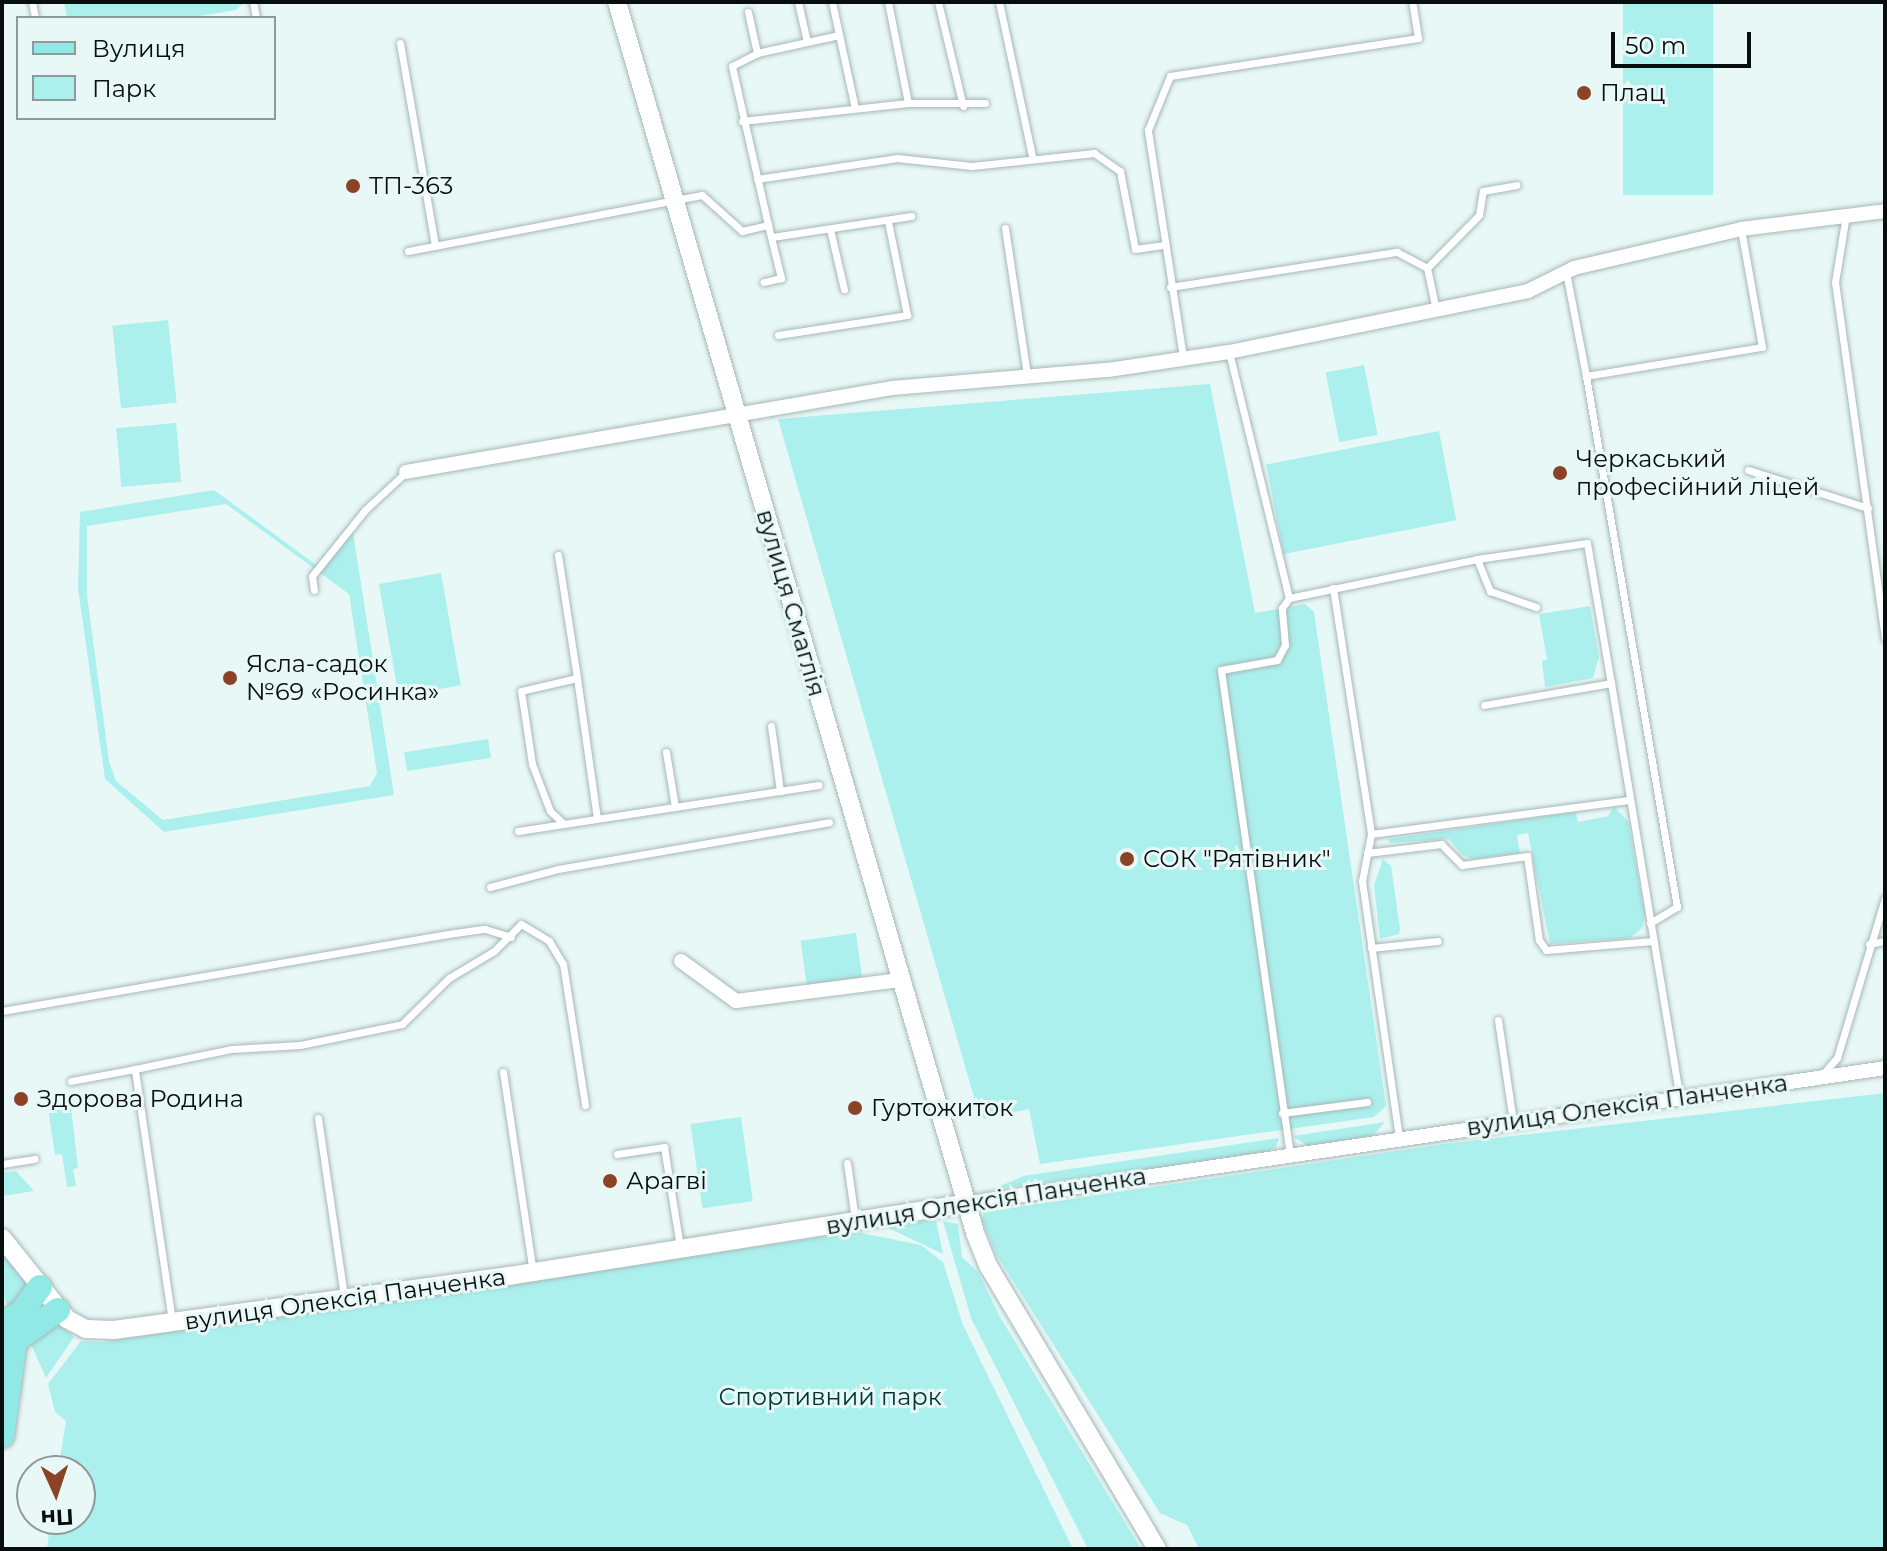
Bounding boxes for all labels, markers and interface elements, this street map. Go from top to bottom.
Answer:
legend [16,16,276,120]
scale bar [1615,16,1755,66]
text: 50 m [1625,31,1686,60]
text: Вулиця [92,34,185,63]
text: Парк [92,74,156,103]
place label: Плац [1600,79,1665,107]
marker: Плац [1575,84,1593,102]
place label: ТП-363 [369,172,453,200]
marker: ТП-363 [344,177,362,195]
place label: Черкаський професійний ліцей [1576,445,1819,501]
marker: Черкаський професійний ліцей [1551,464,1569,482]
street label: вулиця Смаглія [751,506,831,700]
place label: Ясла-садок №69 «Росинка» [246,650,439,706]
marker: Ясла-садок №69 «Росинка» [221,669,239,687]
place label: СОК "Рятівник" [1143,845,1331,873]
marker: СОК "Рятівник" [1118,850,1136,868]
street label: вулиця Олексія Панченка [1465,1068,1789,1142]
place label: Здорова Родина [37,1085,244,1113]
marker: Здорова Родина [12,1090,30,1108]
place label: Гуртожиток [871,1094,1013,1122]
marker: Гуртожиток [846,1099,864,1117]
street label: вулиця Олексія Панченка [824,1161,1148,1241]
place label: Арагві [626,1167,707,1195]
marker: Арагві [601,1172,619,1190]
street label: вулиця Олексія Панченка [183,1262,507,1336]
park label: Спортивний парк [718,1383,942,1411]
north arrow [16,1455,96,1535]
text: Пн [40,1503,74,1532]

